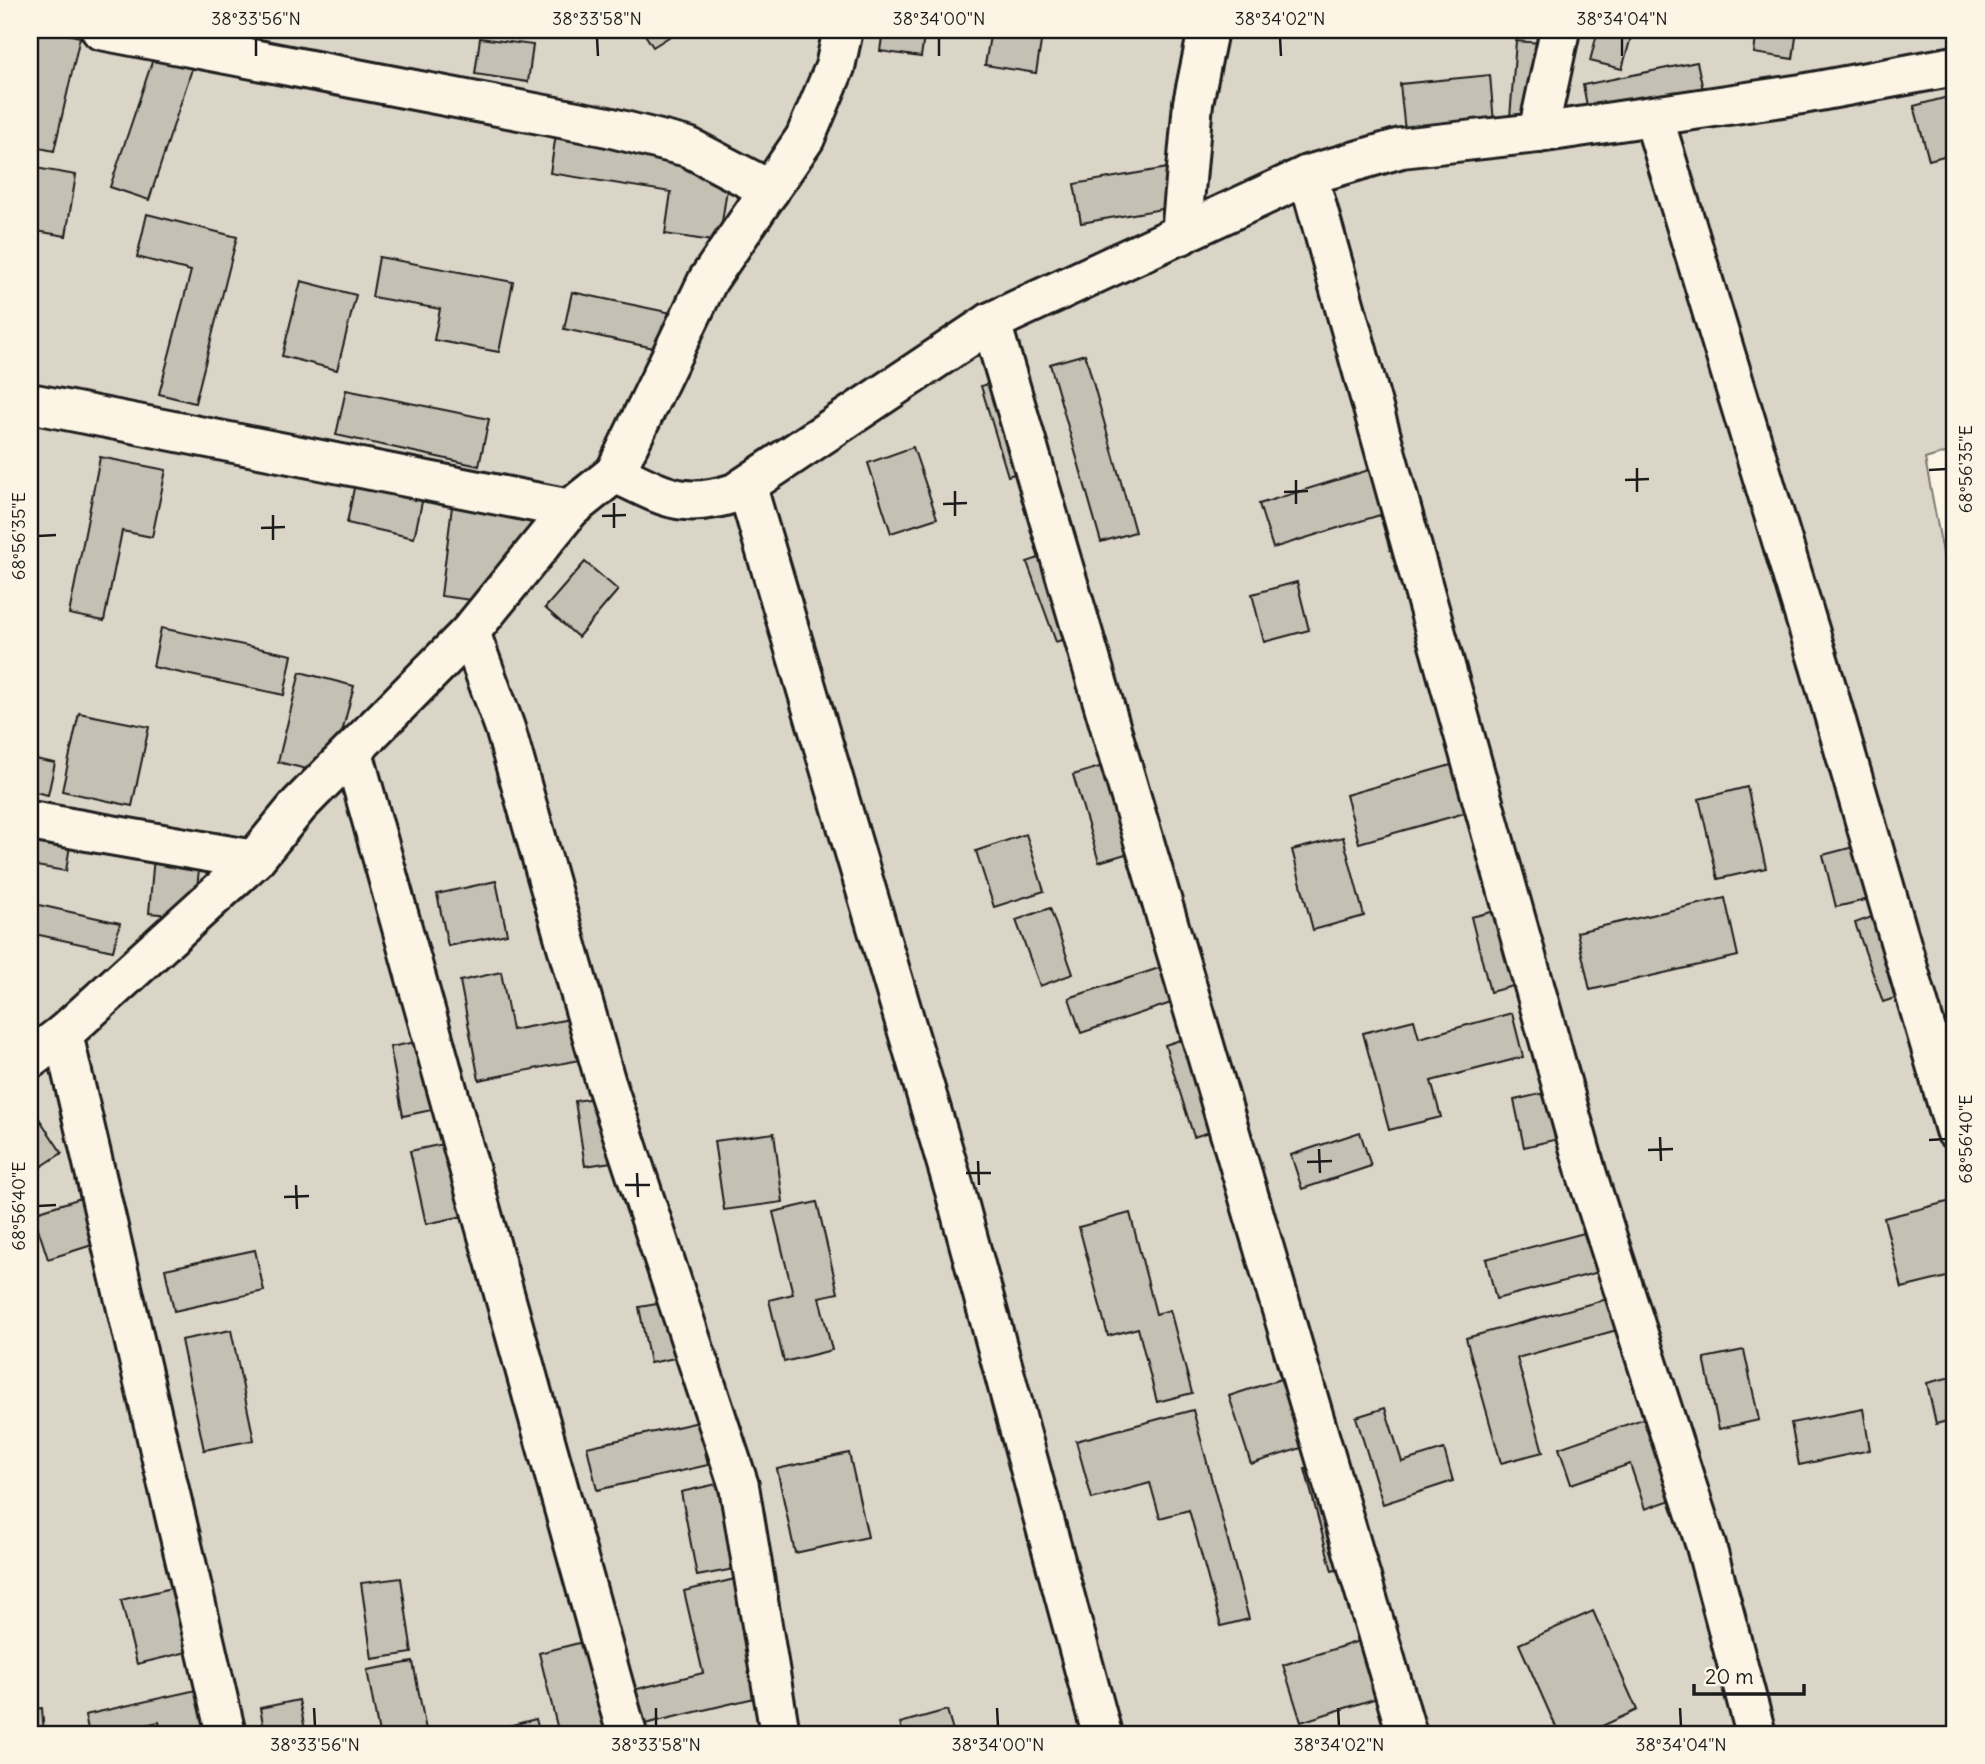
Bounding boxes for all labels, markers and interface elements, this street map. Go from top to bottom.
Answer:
text: 38°33'56"N [211,7,301,30]
text: 38°33'58"N [552,7,642,30]
text: 38°34'00"N [893,7,985,30]
text: 38°34'02"N [1235,7,1325,30]
text: 38°34'04"N [1576,7,1668,30]
text: 68°56'35"E [1954,425,1977,513]
text: 68°56'35"E [7,492,30,580]
text: 68°56'40"E [1954,1094,1977,1184]
text: 68°56'40"E [7,1161,30,1251]
scale bar [1694,1652,1805,1696]
text: 20 m [1705,1663,1754,1690]
text: 38°33'56"N [270,1733,360,1756]
text: 38°33'58"N [611,1733,701,1756]
text: 38°34'00"N [952,1733,1044,1756]
text: 38°34'02"N [1294,1733,1384,1756]
text: 38°34'04"N [1635,1733,1727,1756]

